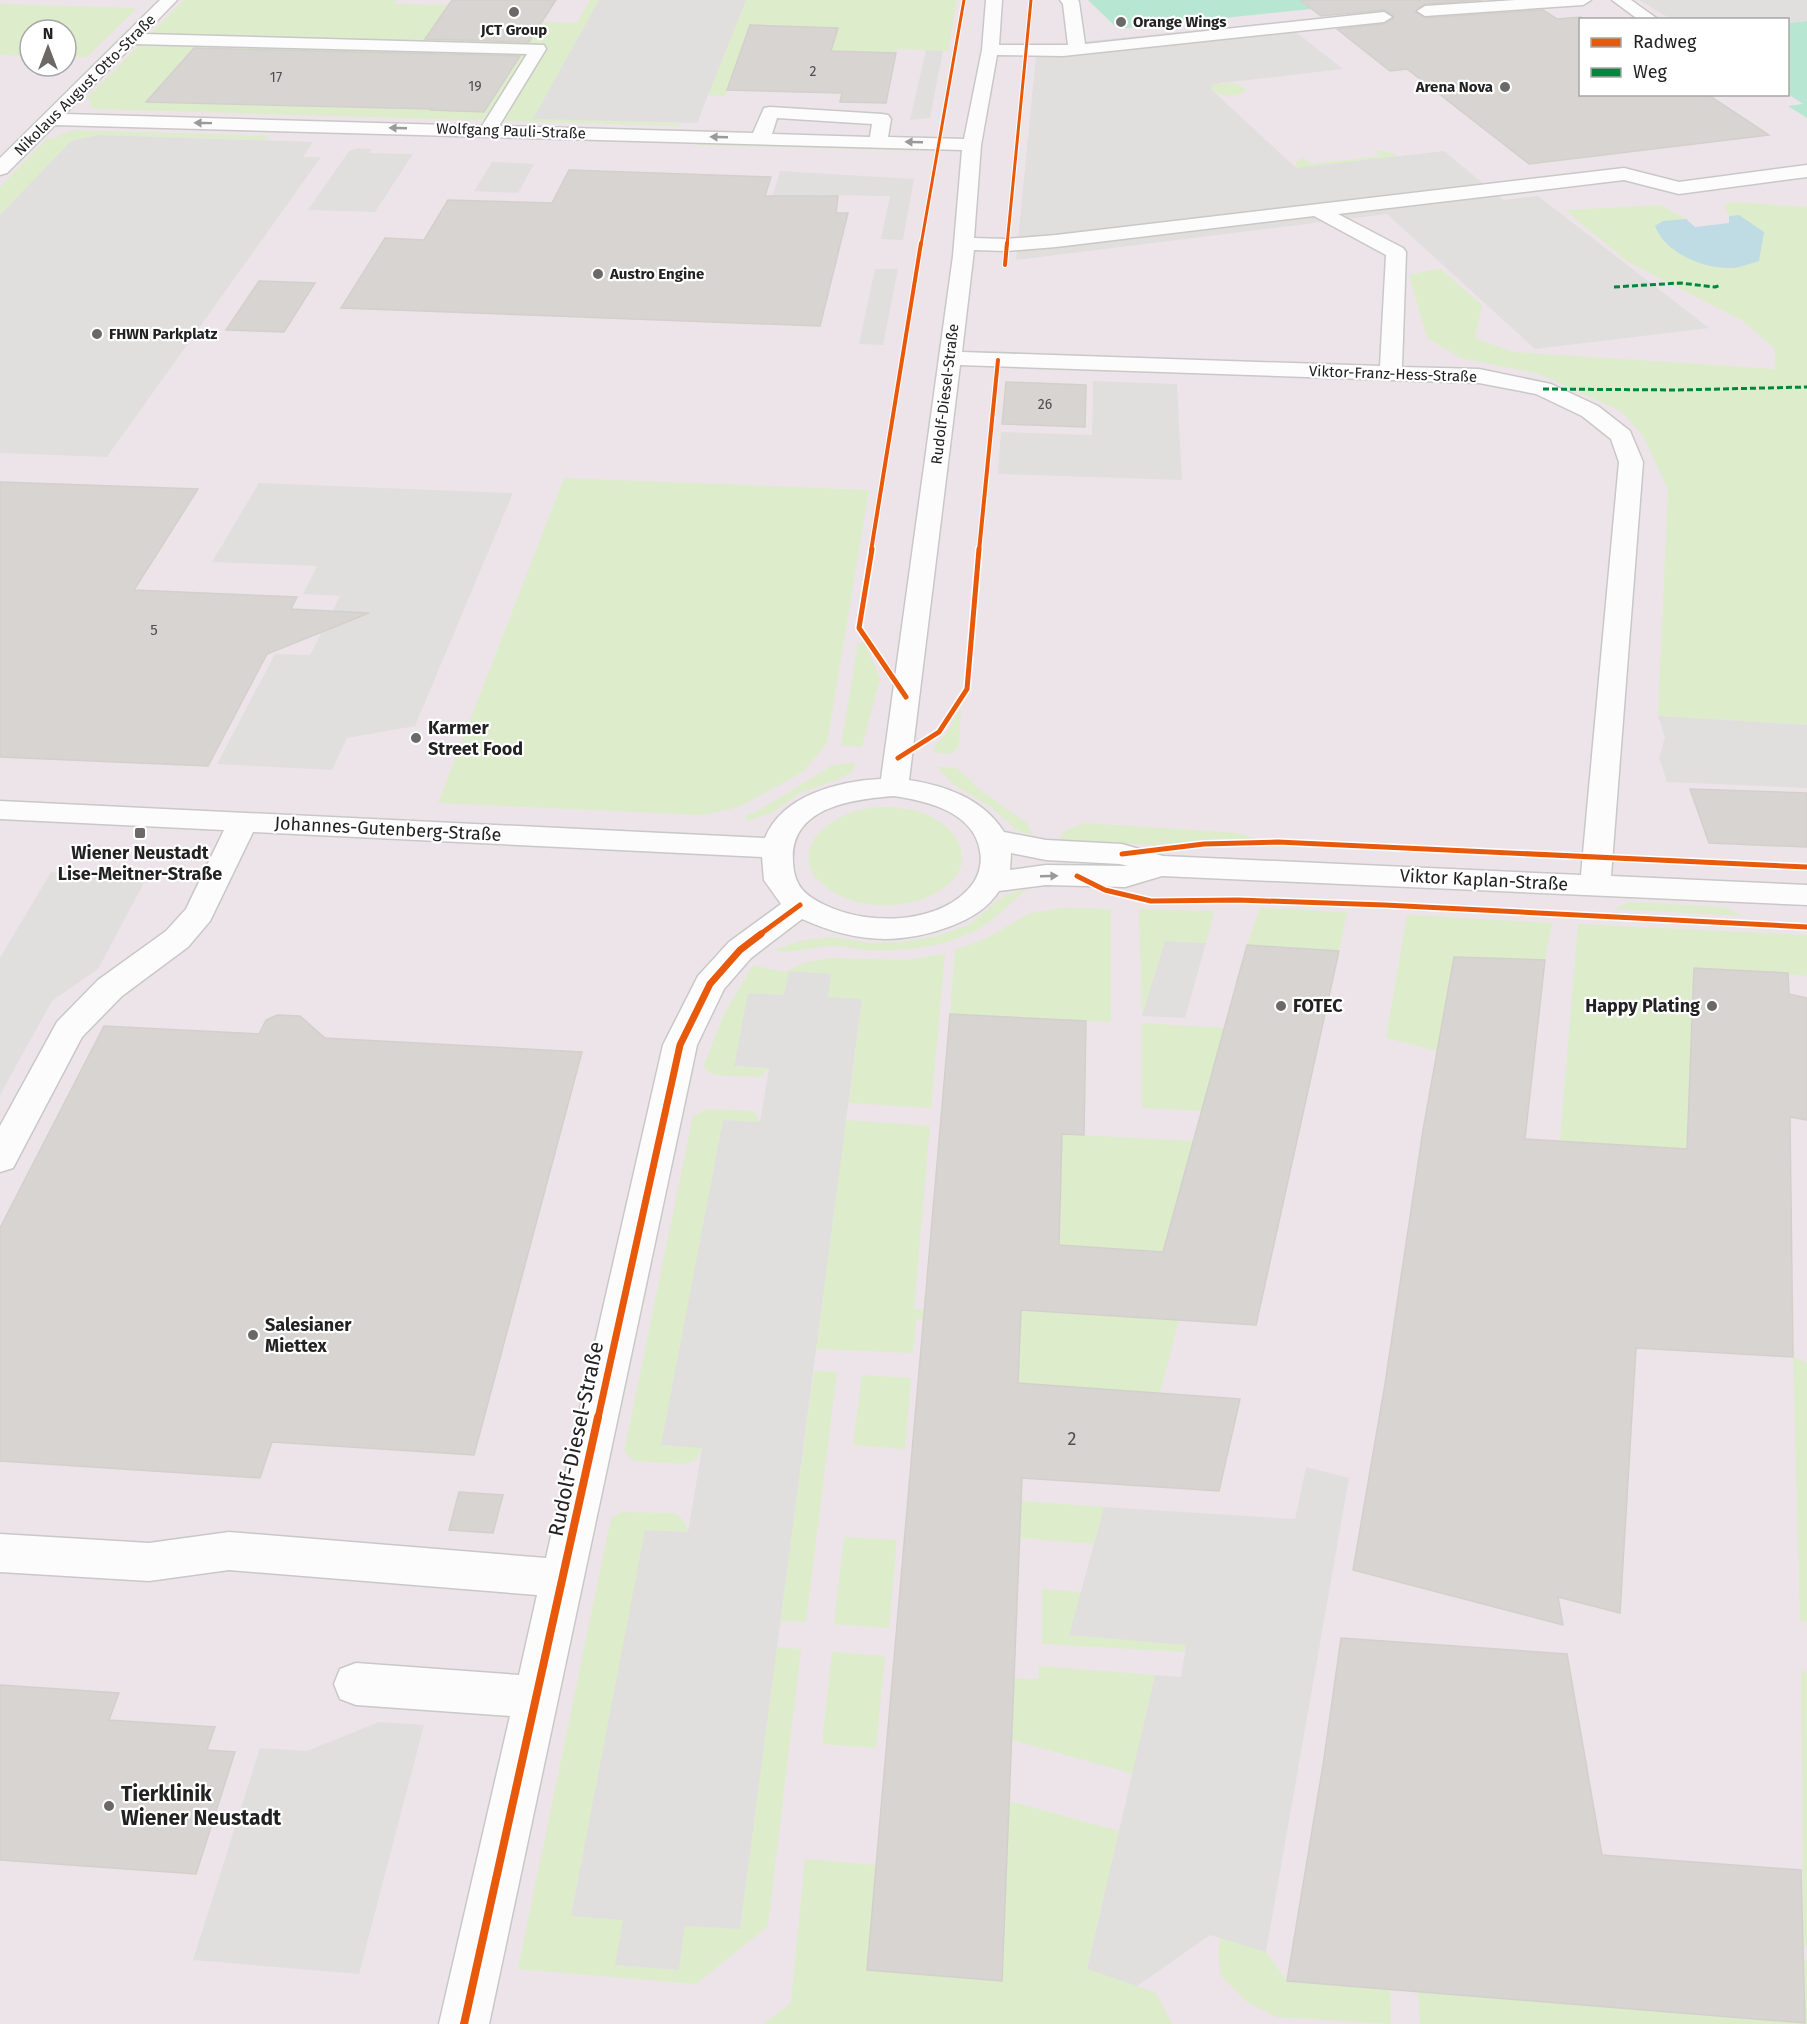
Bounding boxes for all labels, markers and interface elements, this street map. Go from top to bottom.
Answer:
marker: JCT Group [507,5,521,19]
street label: Nikolaus August Otto-Straße [11,11,159,159]
place label: Orange Wings [1133,13,1226,31]
marker: Orange Wings [1114,15,1128,29]
north arrow [18,18,78,78]
legend [1579,18,1789,96]
place label: JCT Group [480,21,547,39]
text: Radweg [1633,31,1697,53]
text: Weg [1633,61,1667,83]
house number: 2 [810,63,817,80]
house number: 17 [270,69,282,86]
house number: 19 [468,78,482,95]
place label: Arena Nova [1415,78,1493,96]
marker: Arena Nova [1498,80,1512,94]
one-way arrow [194,118,213,128]
street label: Wolfgang Pauli-Straße [436,119,586,143]
one-way arrow [389,123,408,133]
one-way arrow [709,132,728,142]
one-way arrow [904,138,923,147]
place label: Austro Engine [609,265,704,283]
marker: Austro Engine [591,267,605,281]
street label: Rudolf-Diesel-Straße [927,323,963,465]
place label: FHWN Parkplatz [109,325,218,343]
marker: FHWN Parkplatz [90,327,104,341]
street label: Viktor-Franz-Hess-Straße [1309,362,1477,386]
house number: 26 [1038,396,1052,413]
house number: 5 [150,621,158,639]
place label: Karmer Street Food [428,717,523,760]
marker: Karmer Street Food [409,731,423,745]
street label: Johannes-Gutenberg-Straße [274,812,502,846]
marker: Wiener Neustadt Lise-Meitner-Straße [133,826,147,840]
place label: Wiener Neustadt Lise-Meitner-Straße [58,842,222,885]
street label: Viktor Kaplan-Straße [1399,865,1569,895]
one-way arrow [1039,871,1058,881]
place label: FOTEC [1293,995,1343,1017]
place label: Happy Plating [1585,995,1700,1017]
marker: FOTEC [1274,999,1288,1013]
marker: Happy Plating [1705,999,1719,1013]
place label: Salesianer Miettex [265,1314,352,1357]
marker: Salesianer Miettex [246,1328,260,1342]
street label: Rudolf-Diesel-Straße [543,1339,609,1539]
house number: 2 [1068,1428,1077,1450]
place label: Tierklinik Wiener Neustadt [121,1781,282,1831]
marker: Tierklinik Wiener Neustadt [102,1799,116,1813]

